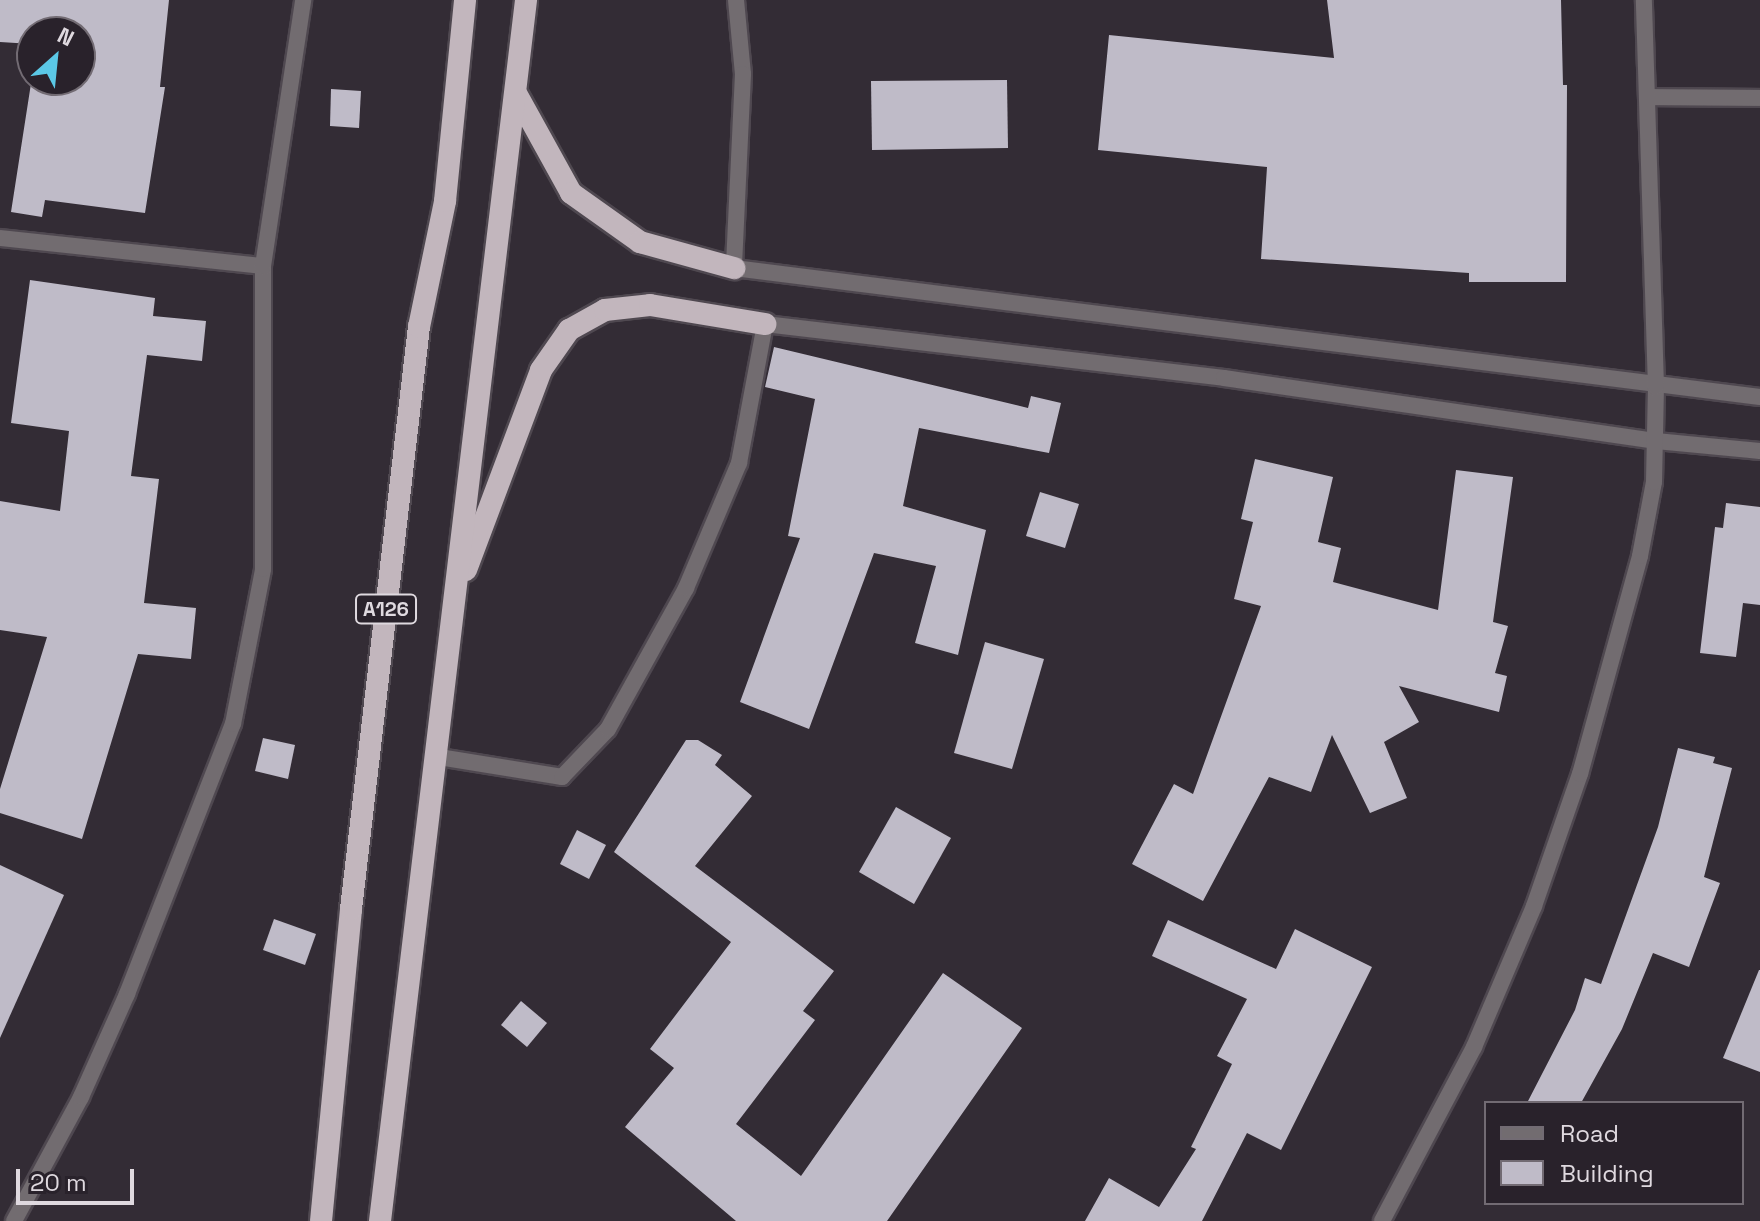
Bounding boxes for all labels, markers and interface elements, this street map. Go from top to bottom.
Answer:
north arrow [16,16,96,96]
text: N [53,21,79,52]
road number: A126 [354,593,418,625]
legend [1484,1101,1744,1205]
text: Road [1560,1118,1619,1149]
scale bar [20,1153,138,1203]
text: Building [1560,1158,1654,1189]
text: 20 m [30,1167,87,1198]

